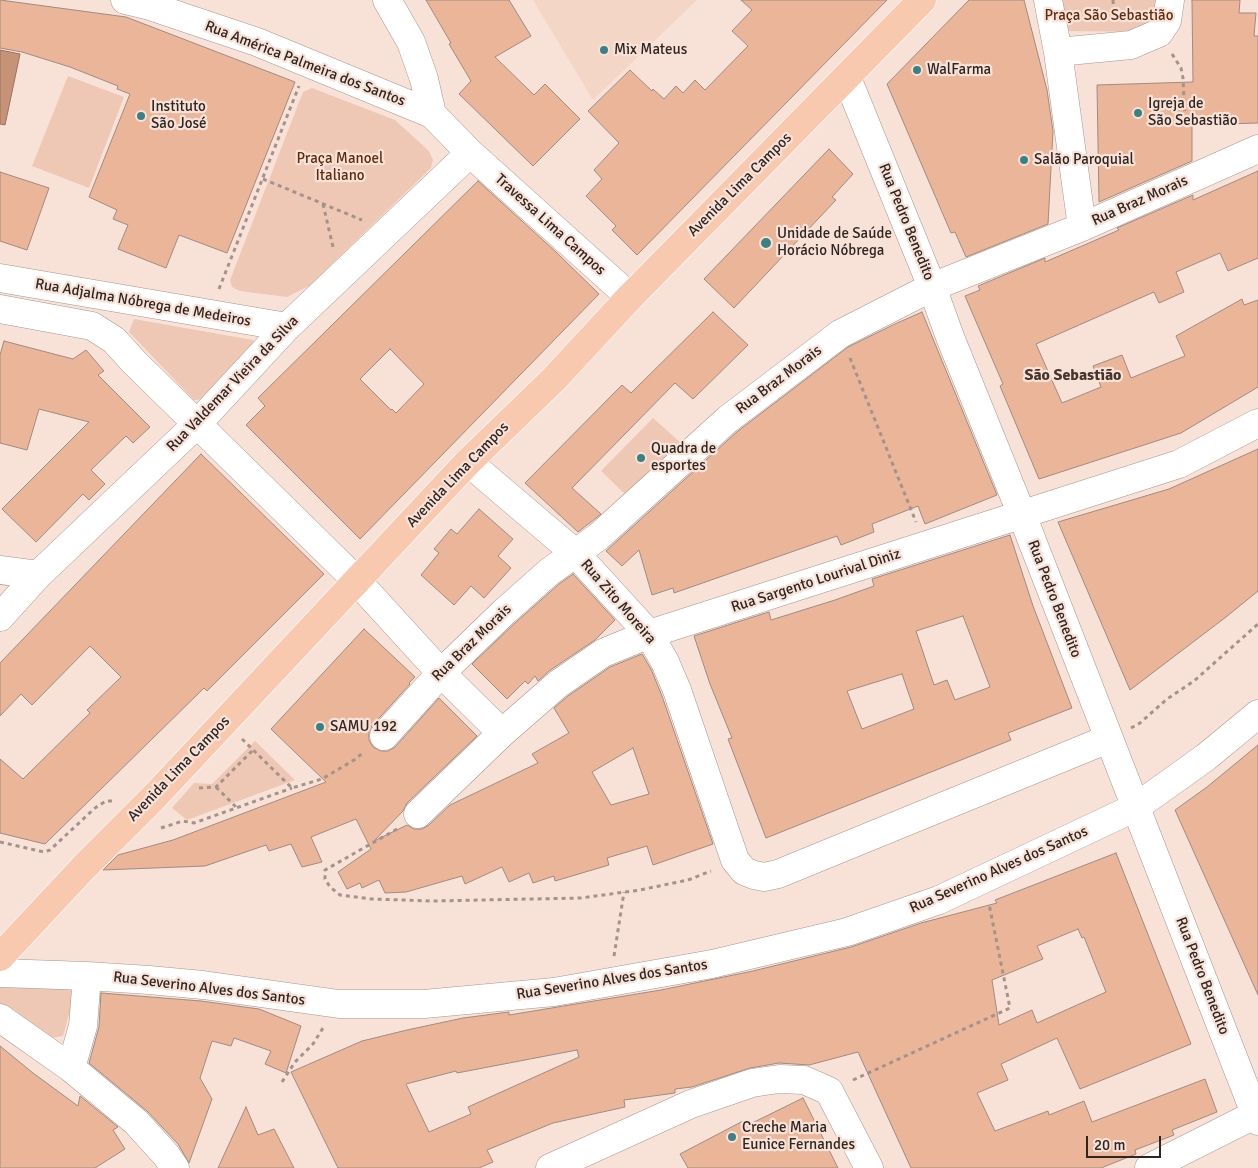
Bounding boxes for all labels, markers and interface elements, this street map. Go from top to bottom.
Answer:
park label: Praça São Sebastião [1045,7,1173,25]
street label: Rua América Palmeira dos Santos [202,17,408,111]
place label: Mix Mateus [614,41,687,59]
marker: Mix Mateus [598,44,610,56]
place label: WalFarma [927,61,991,79]
marker: WalFarma [911,64,923,76]
place label: Igreja de São Sebastião [1148,95,1238,130]
place label: Instituto São José [151,98,207,133]
marker: Igreja de São Sebastião [1132,107,1144,119]
marker: Instituto São José [135,110,147,122]
street label: Avenida Lima Campos [684,129,796,241]
park label: Praça Manoel Italiano [297,150,383,185]
place label: Salão Paroquial [1034,151,1134,169]
marker: Salão Paroquial [1018,154,1030,166]
street label: Rua Pedro Benedito [874,161,938,283]
street label: Travessa Lima Campos [491,171,609,279]
street label: Rua Braz Morais [1089,172,1191,230]
place label: Unidade de Saúde Horácio Nóbrega [777,225,892,260]
marker: Unidade de Saúde Horácio Nóbrega [759,236,773,250]
street label: Rua Adjalma Nóbrega de Medeiros [34,275,252,331]
street label: Rua Valdemar Vieira da Silva [163,312,303,456]
street label: Rua Braz Morais [732,342,826,418]
district label: São Sebastião [1025,366,1121,386]
street label: Avenida Lima Campos [403,419,513,531]
place label: Quadra de esportes [651,440,716,475]
marker: Quadra de esportes [635,452,647,464]
street label: Rua Pedro Benedito [1023,538,1085,660]
street label: Rua Sargento Lourival Diniz [729,545,903,617]
street label: Rua Zito Moreira [576,556,660,648]
street label: Rua Braz Morais [429,601,515,685]
street label: Avenida Lima Campos [124,713,234,825]
place label: SAMU 192 [330,718,397,736]
marker: SAMU 192 [314,721,326,733]
street label: Rua Severino Alves dos Santos [907,822,1091,918]
street label: Rua Pedro Benedito [1171,915,1233,1037]
street label: Rua Severino Alves dos Santos [515,956,709,1004]
street label: Rua Severino Alves dos Santos [112,968,306,1010]
place label: Creche Maria Eunice Fernandes [742,1119,855,1154]
scale bar [1088,1126,1163,1158]
marker: Creche Maria Eunice Fernandes [726,1131,738,1143]
text: 20 m [1094,1136,1125,1154]

